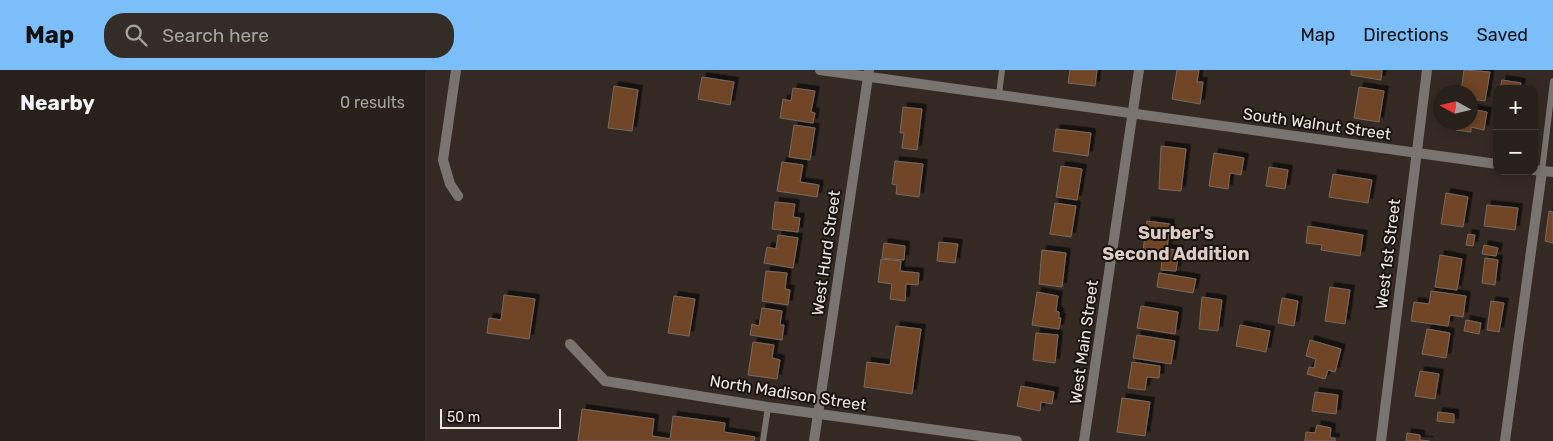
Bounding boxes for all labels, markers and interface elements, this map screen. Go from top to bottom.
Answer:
search box [104,13,454,58]
text: Map [25,21,74,49]
icon: search [122,21,150,49]
text: Search here [162,24,269,47]
text: Map [1300,24,1335,46]
text: Directions [1363,24,1449,46]
text: Saved [1477,24,1528,46]
north arrow [1433,85,1478,130]
map controls [1493,85,1538,175]
button: + [1493,85,1538,130]
text: Nearby [20,90,95,115]
text: 0 results [340,93,405,112]
street label: South Walnut Street [1242,104,1392,144]
button: − [1493,130,1538,175]
street label: West Hurd Street [808,189,844,317]
street label: West 1st Street [1372,198,1404,310]
district label: Surber's Second Addition [1102,222,1250,265]
street label: West Main Street [1066,279,1102,405]
street label: North Madison Street [708,371,868,415]
scale bar [440,406,561,429]
text: 50 m [447,409,480,426]

